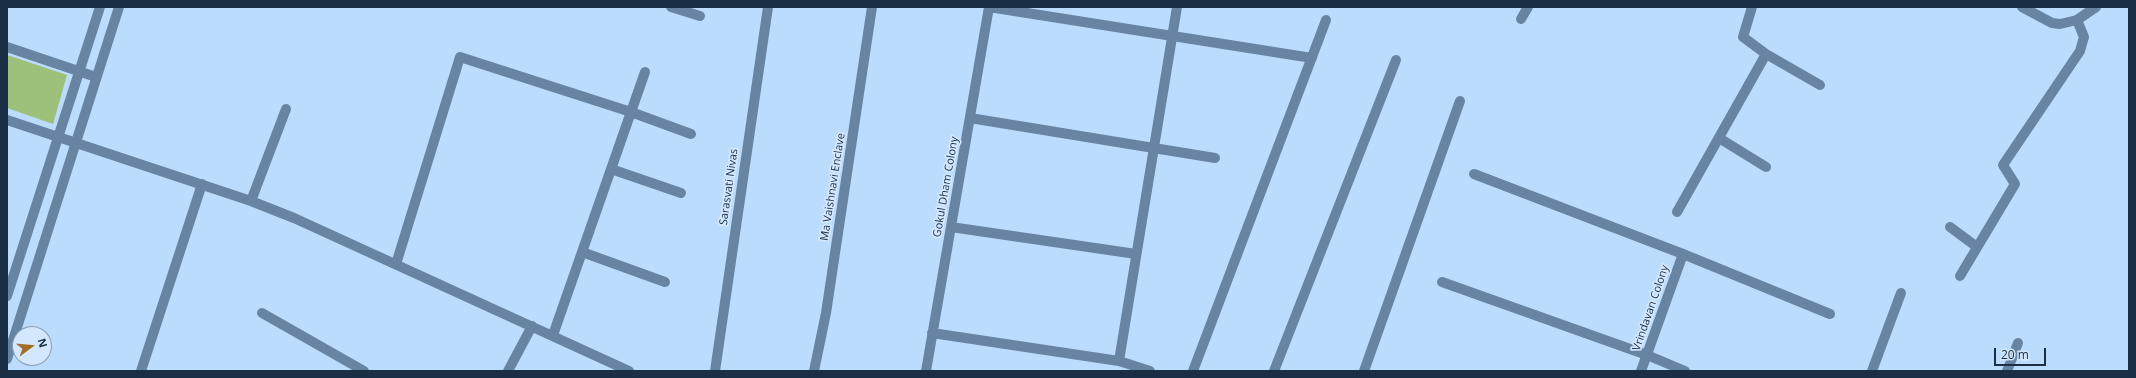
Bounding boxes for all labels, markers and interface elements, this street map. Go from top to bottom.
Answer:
street label: Ma Vaishnavi Enclave [818,132,848,242]
street label: Gokul Dham Colony [931,136,961,238]
street label: Sarasvati Nivas [717,148,741,226]
street label: Vrindavan Colony [1630,263,1672,353]
north arrow [12,326,52,366]
text: N [35,336,51,349]
scale bar [1996,340,2048,366]
text: 20 m [2001,346,2029,363]

